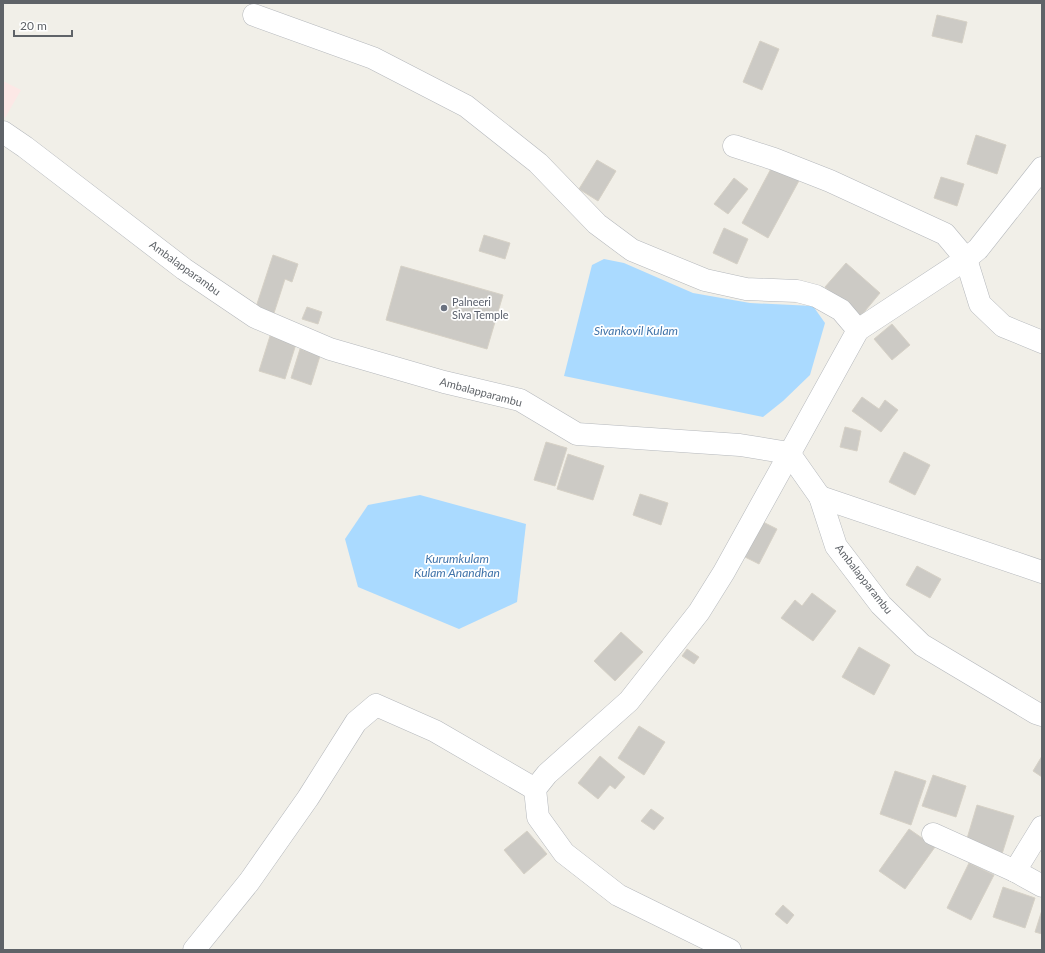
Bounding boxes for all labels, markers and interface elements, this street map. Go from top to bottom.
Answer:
scale bar [14,12,72,38]
text: 20 m [20,18,47,33]
street label: Ambalapparambu [147,237,223,298]
place label: Palneeri Siva Temple [452,295,509,321]
marker: Palneeri Siva Temple [439,303,449,313]
water label: Sivankovil Kulam [594,323,678,338]
street label: Ambalapparambu [439,374,524,409]
street label: Ambalapparambu [833,541,896,616]
water label: Kurumkulam Kulam Anandhan [414,551,500,580]

